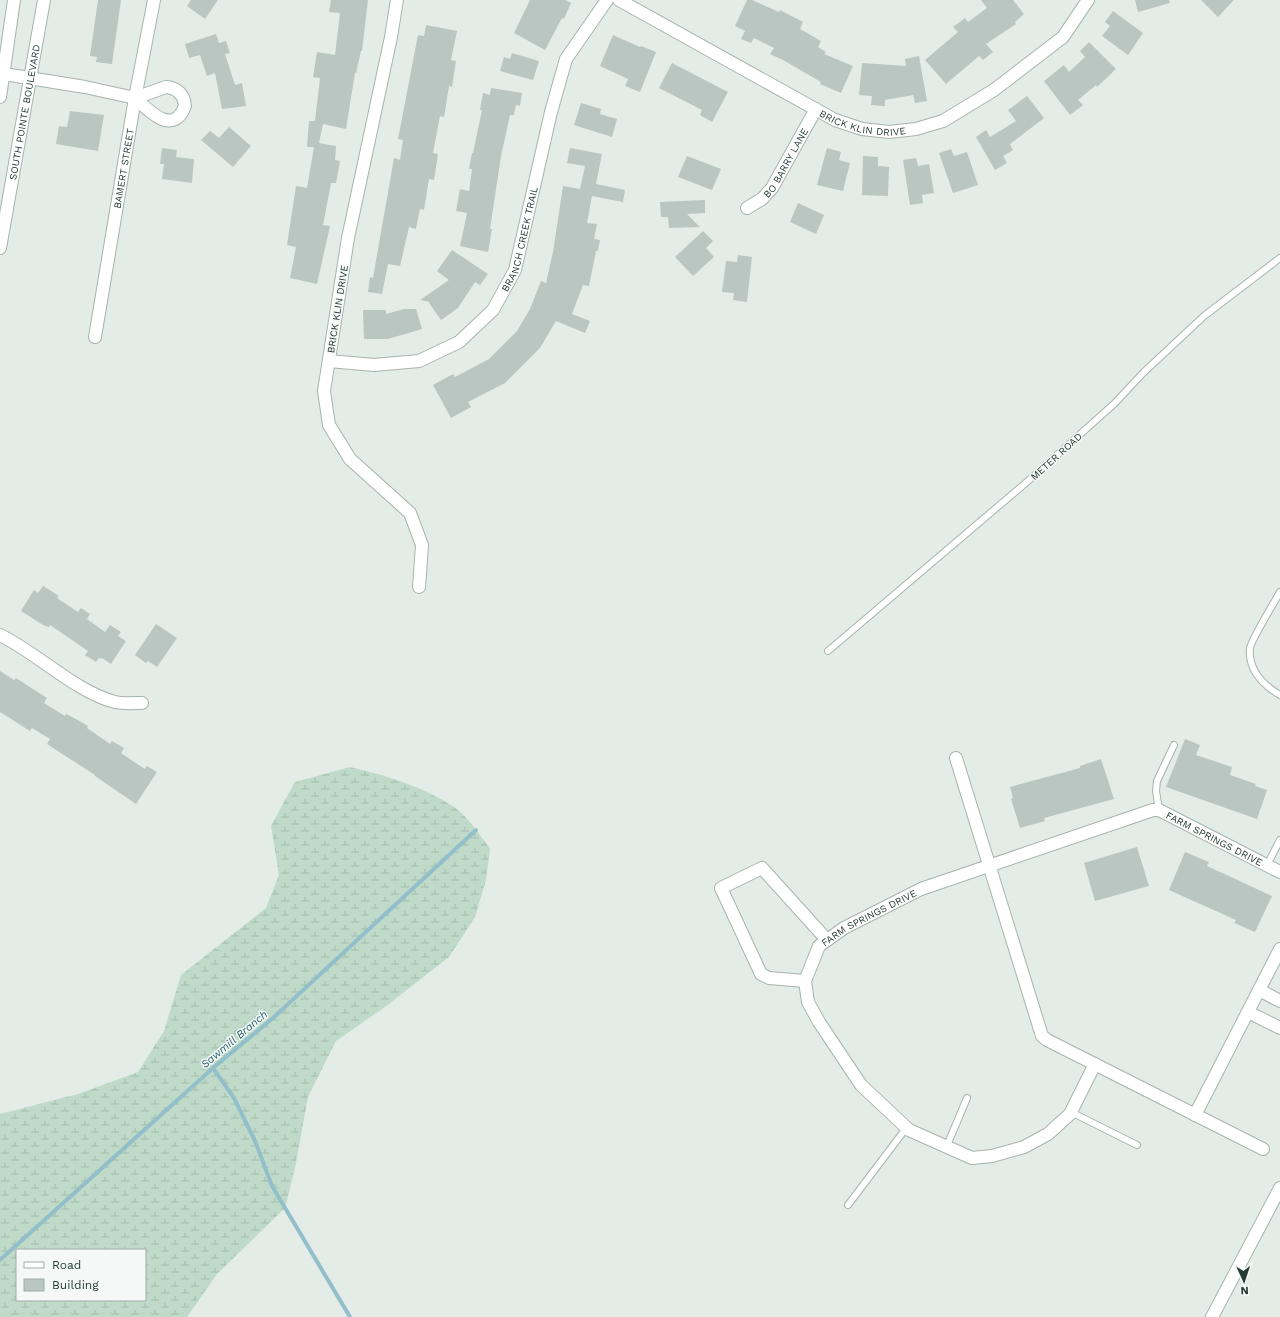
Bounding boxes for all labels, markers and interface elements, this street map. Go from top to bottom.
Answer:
street label: SOUTH POINTE BOULEVARD [7,44,42,181]
street label: BRICK KLIN DRIVE [818,108,906,138]
street label: BO BARRY LANE [761,126,810,200]
street label: BAMERT STREET [112,127,136,209]
street label: BRANCH CREEK TRAIL [499,186,540,293]
street label: BRICK KLIN DRIVE [325,264,350,354]
street label: METER ROAD [1028,431,1084,482]
street label: FARM SPRINGS DRIVE [1164,810,1264,868]
street label: FARM SPRINGS DRIVE [819,887,918,948]
water label: Sawmill Branch [198,1008,270,1071]
legend [16,1249,146,1301]
text: Road [52,1258,81,1272]
north arrow [1224,1261,1264,1301]
text: Building [52,1278,99,1292]
text: N [1240,1284,1249,1297]

